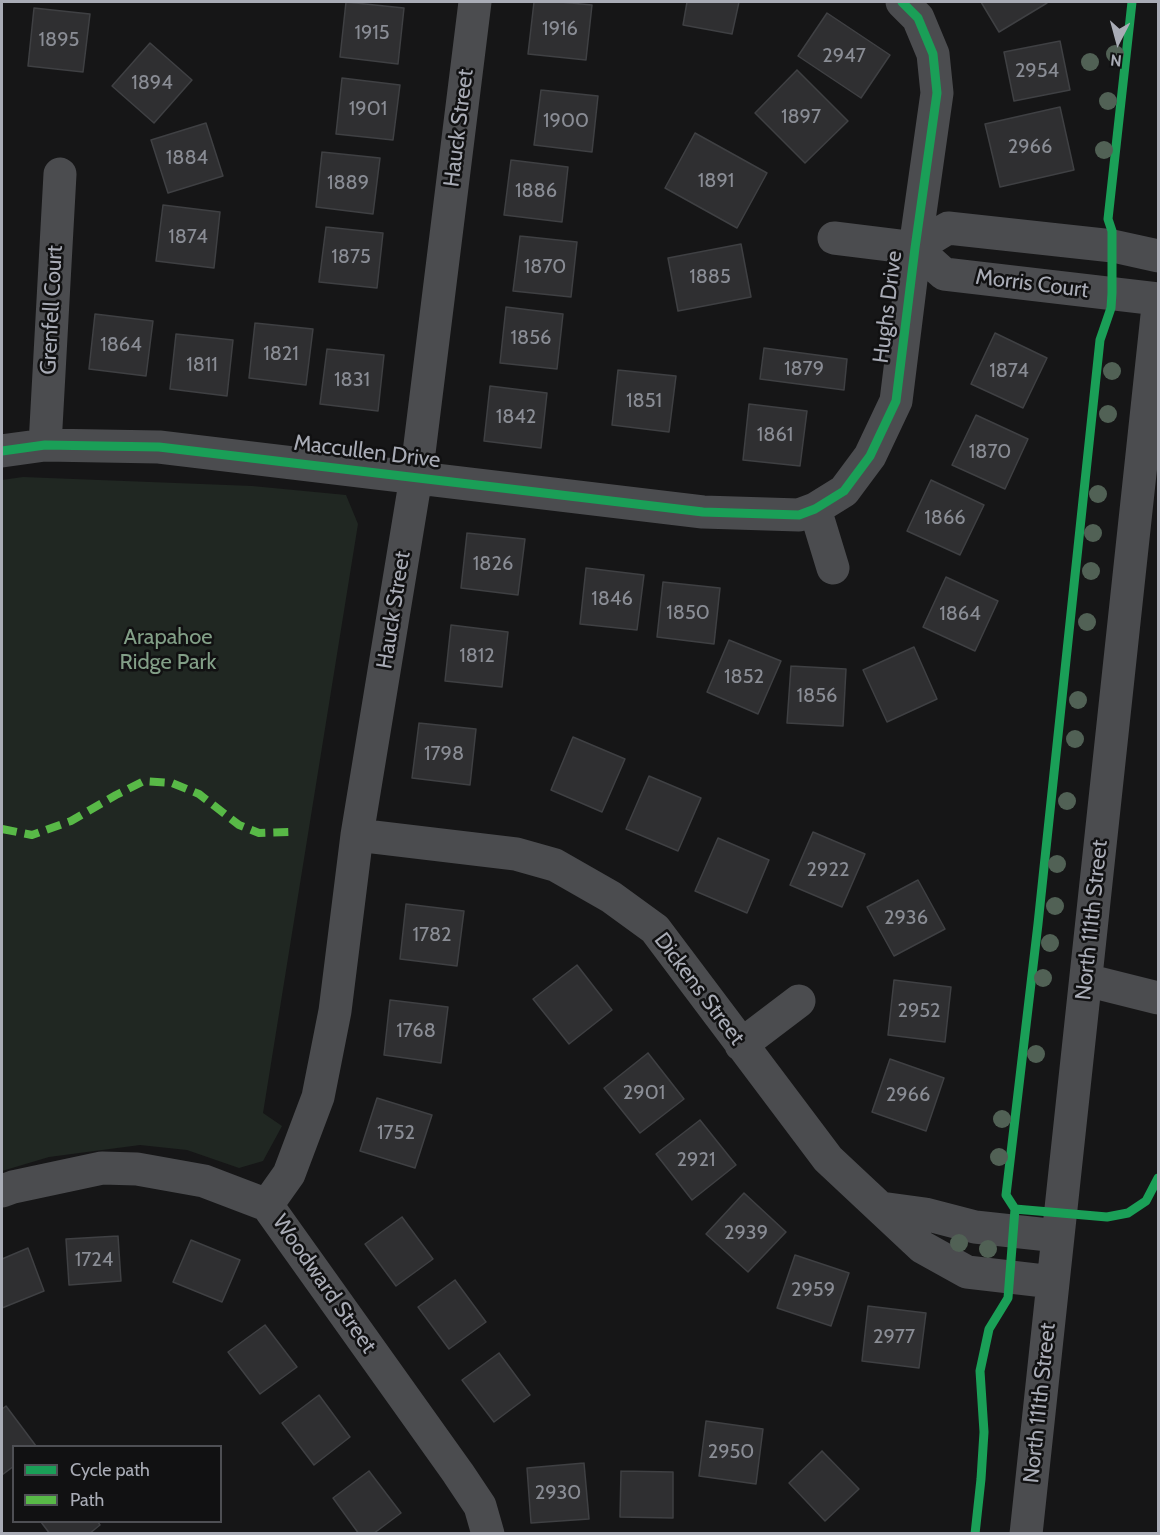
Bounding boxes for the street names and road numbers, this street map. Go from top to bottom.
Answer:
street label: Hauck Street [439,67,479,189]
street label: Grenfell Court [35,245,69,375]
street label: Hughs Drive [868,249,908,365]
street label: Morris Court [974,264,1090,304]
street label: Maccullen Drive [292,430,442,474]
street label: Hauck Street [372,549,416,671]
street label: North 111th Street [1070,839,1114,1001]
street label: Dickens Street [648,928,750,1050]
street label: Woodward Street [266,1210,382,1358]
street label: North 111th Street [1018,1322,1062,1484]

